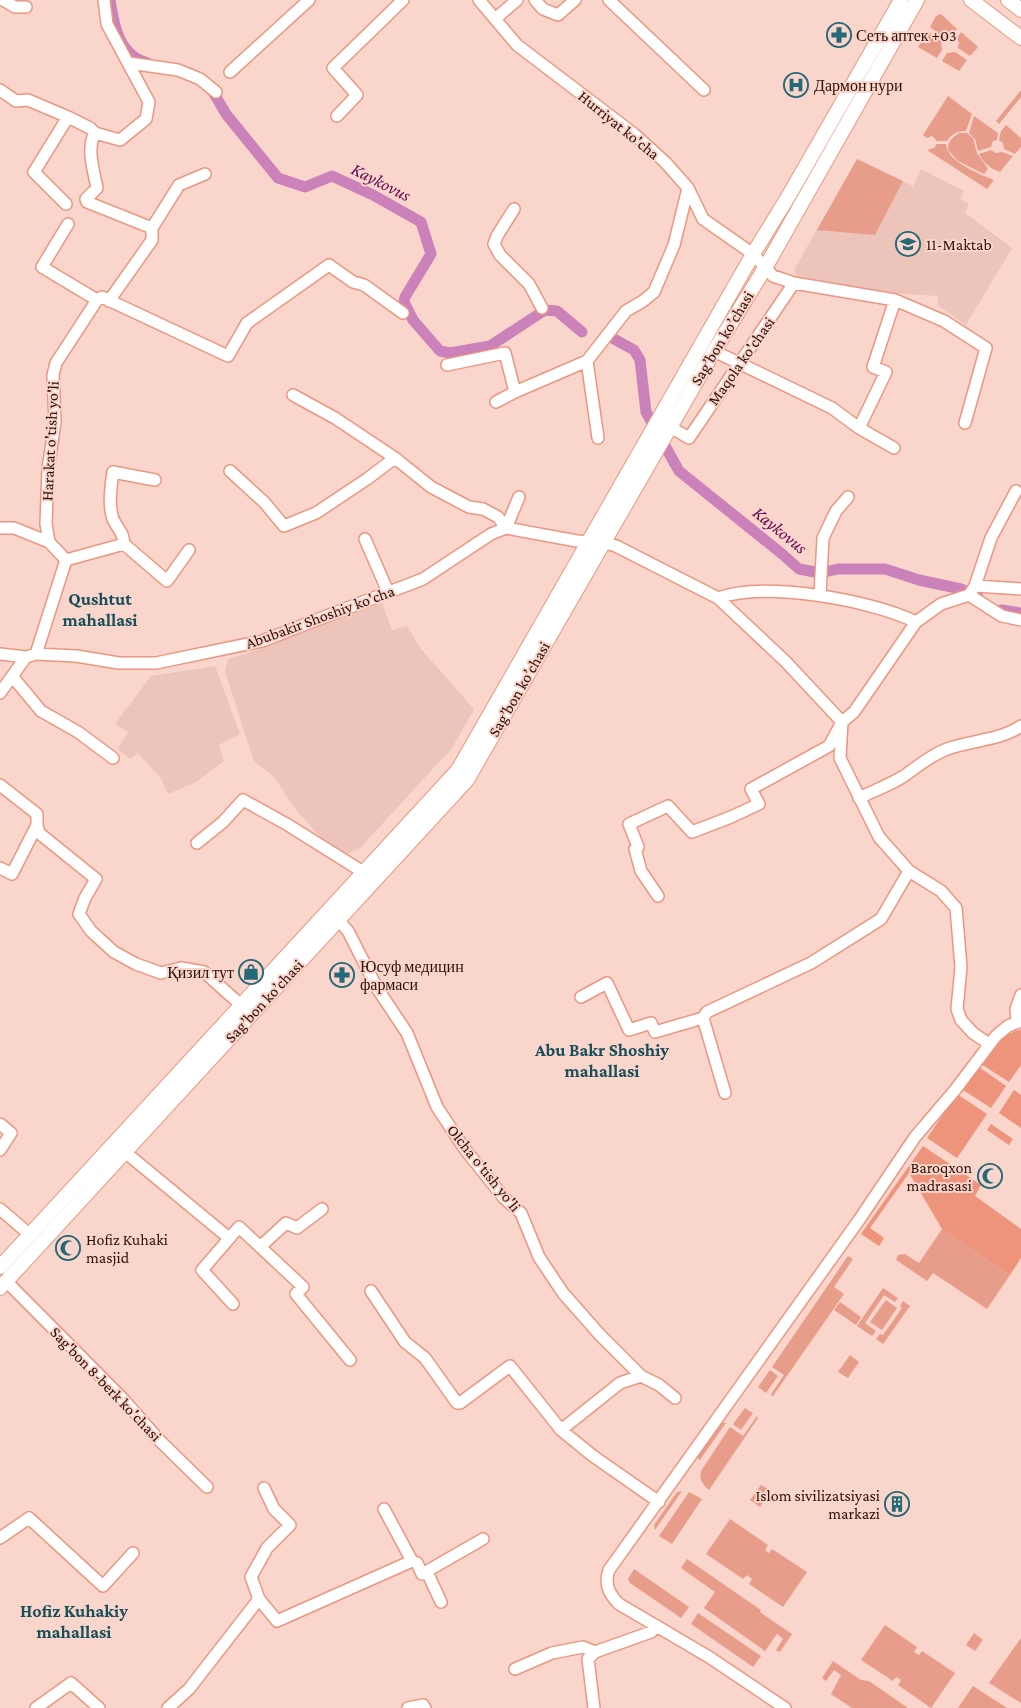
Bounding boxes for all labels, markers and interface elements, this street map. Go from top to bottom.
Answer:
pharmacy icon: Сеть аптек +03 [826,22,852,48]
place label: Сеть аптек +03 [856,27,957,44]
hospital icon: Дармон нури [783,72,809,98]
place label: Дармон нури [814,77,903,95]
street label: Hurriyat ko'cha [574,87,663,164]
water label: Kaykovus [348,159,414,206]
school or university icon: 11-Maktab [895,231,921,257]
place label: 11-Maktab [926,236,992,253]
street label: Sag’bon ko’chasi [687,288,758,389]
street label: Maqola ko'chasi [704,314,778,409]
street label: Harakat o'tish yo'li [38,381,63,501]
water label: Kaykovus [749,502,811,558]
street label: Abubakir Shoshiy ko'cha [243,582,398,653]
district label: Qushtut mahallasi [63,589,138,630]
street label: Sag’bon ko’chasi [485,639,554,740]
street label: Sag’bon ko’chasi [221,956,307,1046]
place label: Юсуф медицин фармаси [360,958,464,994]
shop icon: Қизил тут [238,959,264,985]
pharmacy icon: Юсуф медицин фармаси [329,962,355,988]
place label: Қизил тут [167,964,234,982]
district label: Abu Bakr Shoshiy mahallasi [534,1040,669,1081]
street label: Olcha o'tish yo'li [443,1121,524,1215]
place label: Baroqxon madrasasi [906,1159,972,1194]
mosque icon: Baroqxon madrasasi [977,1163,1003,1189]
place label: Hofiz Kuhaki masjid [86,1231,168,1267]
mosque icon: Hofiz Kuhaki masjid [55,1235,81,1261]
street label: Sag'bon 8-berk ko'chasi [46,1323,165,1445]
place label: Islom sivilizatsiyasi markazi [755,1487,880,1522]
building icon: Islom sivilizatsiyasi markazi [884,1491,910,1517]
district label: Hofiz Kuhakiy mahallasi [20,1601,128,1642]

